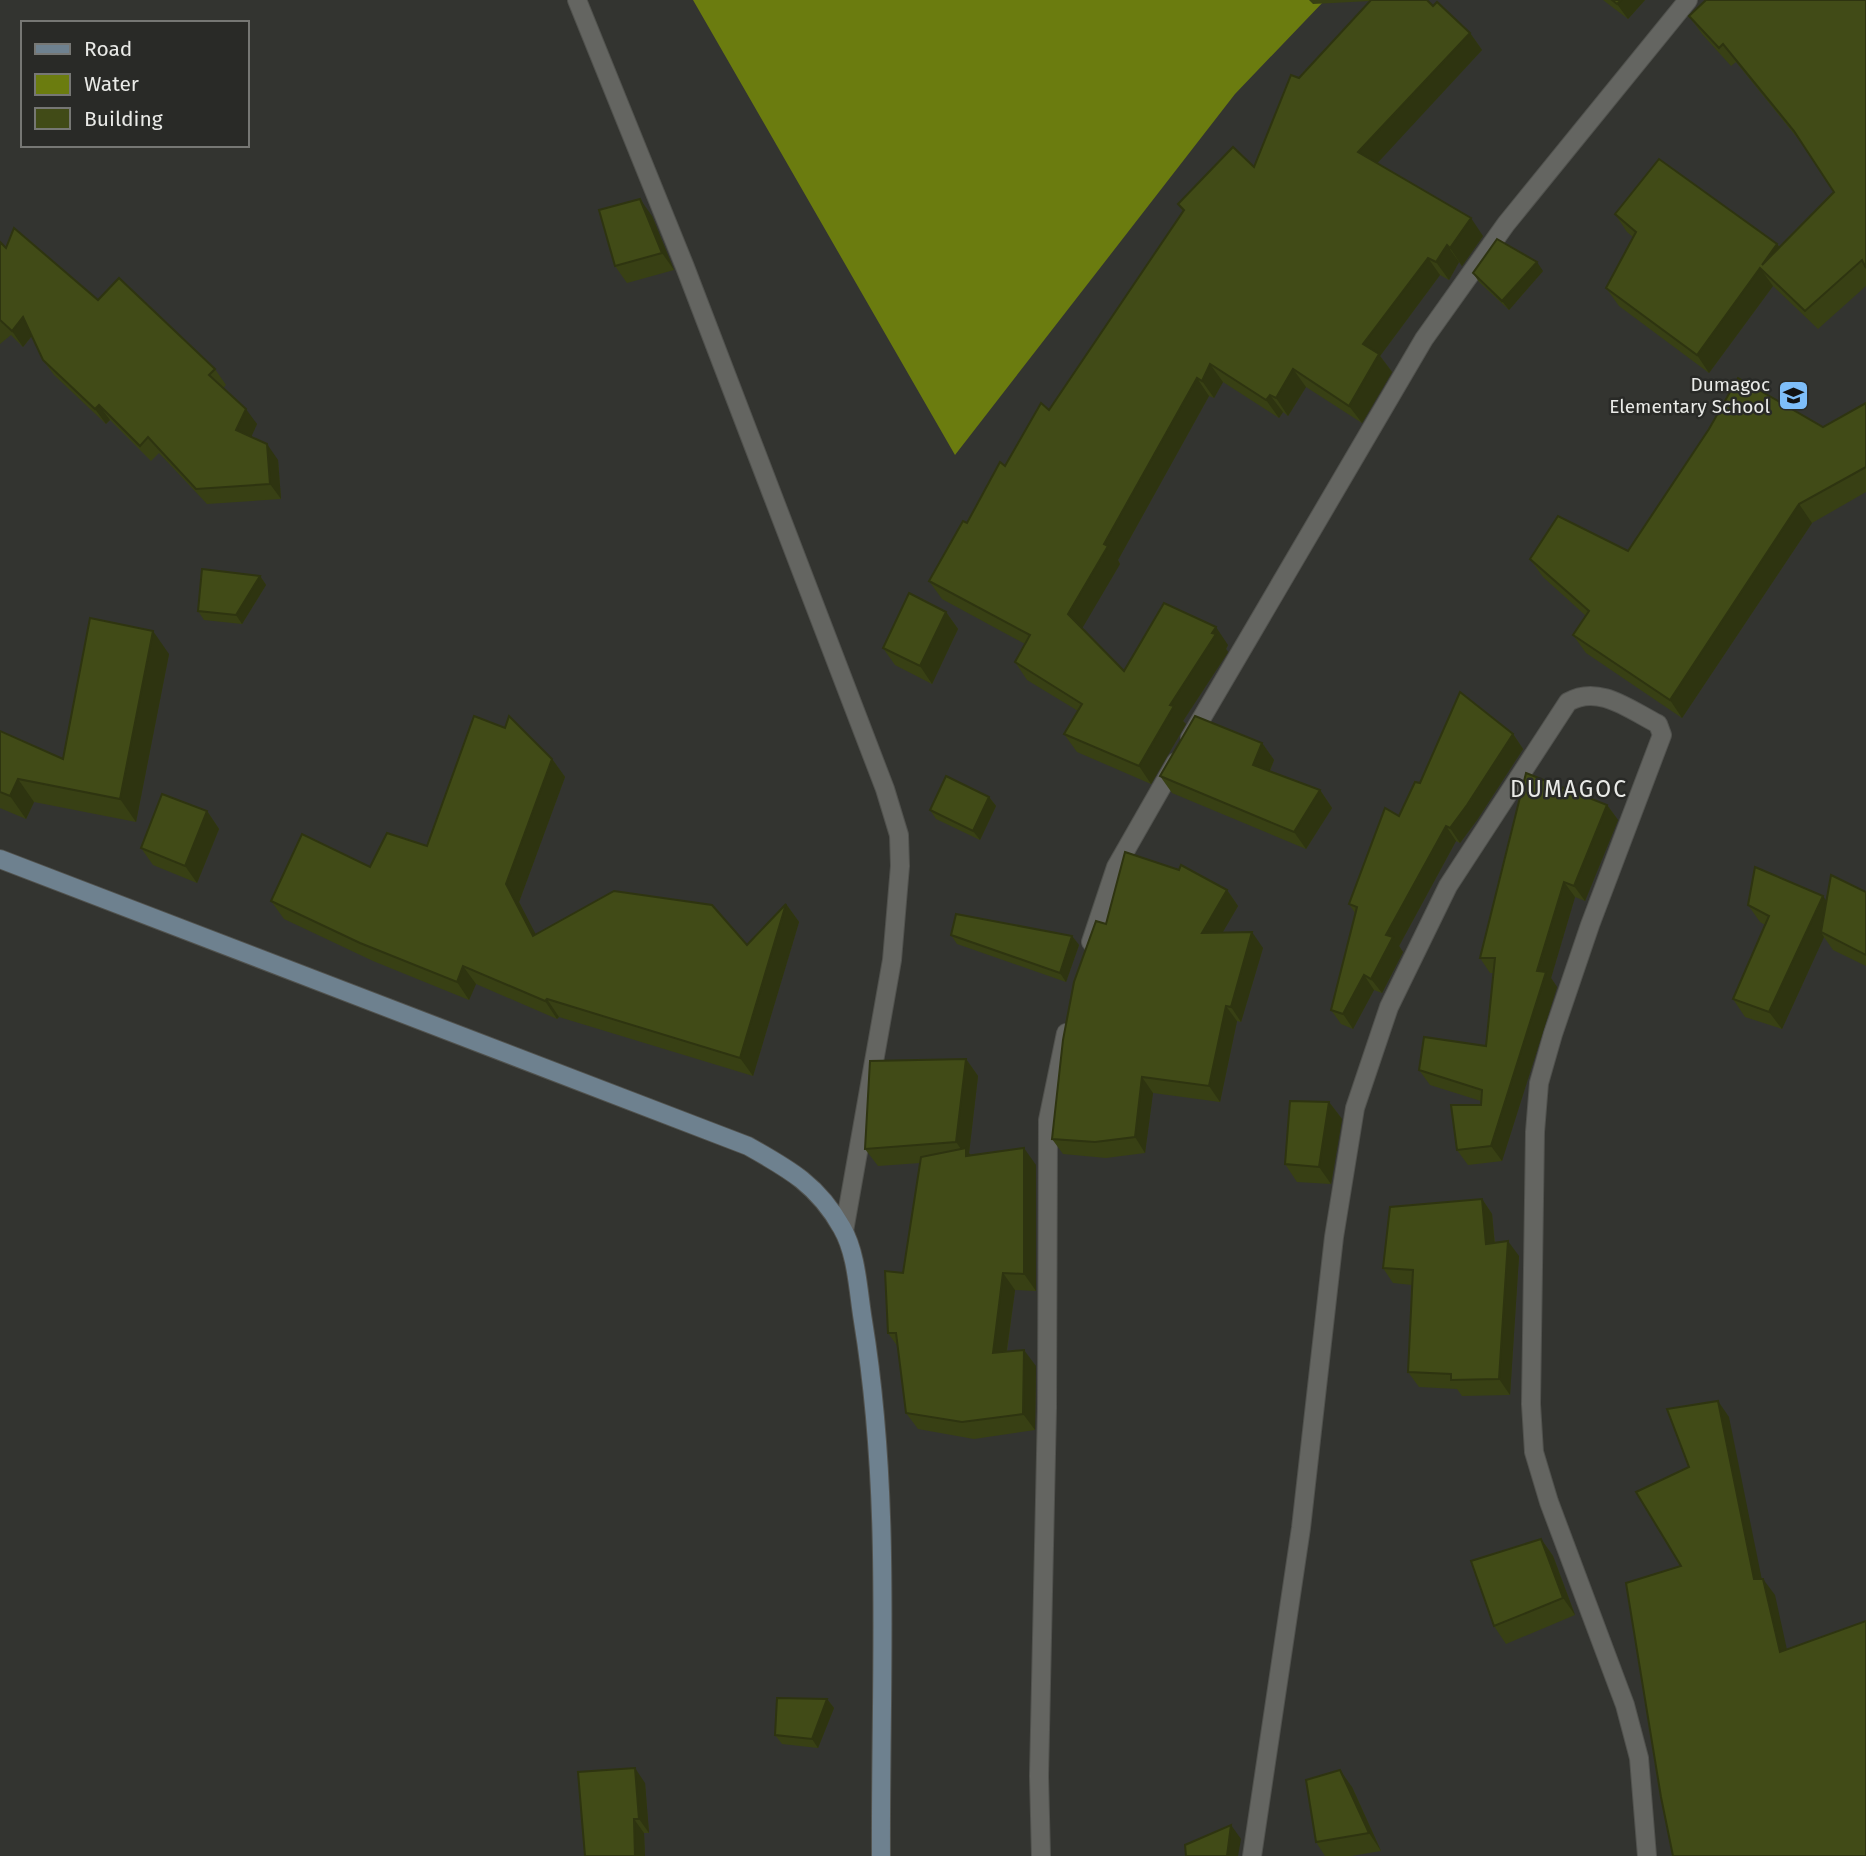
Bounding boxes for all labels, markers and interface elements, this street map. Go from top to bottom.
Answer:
legend [21,21,248,147]
text: Road [84,36,132,62]
text: Water [84,71,139,97]
text: Building [84,106,163,132]
place label: Dumagoc Elementary School [1609,373,1770,418]
school or university icon: Dumagoc Elementary School [1776,378,1810,412]
district label: DUMAGOC [1510,775,1628,803]

